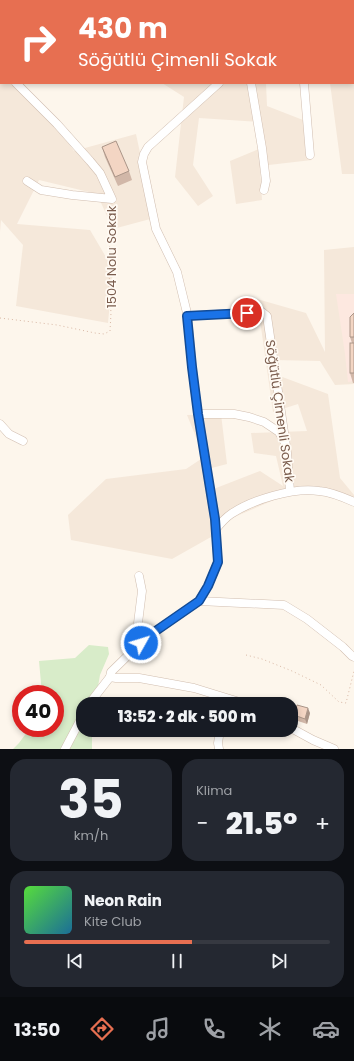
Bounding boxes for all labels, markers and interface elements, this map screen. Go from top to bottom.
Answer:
text: 430 m [78,9,168,48]
icon: right [12,16,64,68]
text: Söğütlü Çimenli Sokak [78,47,277,72]
street label: 1504 Nolu Sokak [102,205,121,308]
pin [230,296,264,330]
icon: arrive [236,302,258,324]
street label: Söğütlü Çimenli Sokak [261,338,299,484]
position arrow [120,622,162,664]
speed limit sign: 40 [12,685,64,737]
text: 13:52 · 2 dk · 500 m [118,706,256,727]
text: 35 [58,763,124,836]
text: Klima [196,781,232,800]
text: 21.5° [226,802,297,845]
text: − [196,808,208,839]
text: + [315,808,330,839]
text: km/h [74,826,108,845]
text: Neon Rain [84,890,162,911]
text: Kite Club [84,912,142,931]
icon: previous [64,950,86,972]
icon: pause [166,950,188,972]
icon: next [268,950,290,972]
icon: directions [88,1015,116,1043]
icon: music [144,1015,172,1043]
icon: phone [200,1015,228,1043]
icon: climate [256,1015,284,1043]
icon: car [312,1015,340,1043]
text: 13:50 [14,1017,60,1042]

